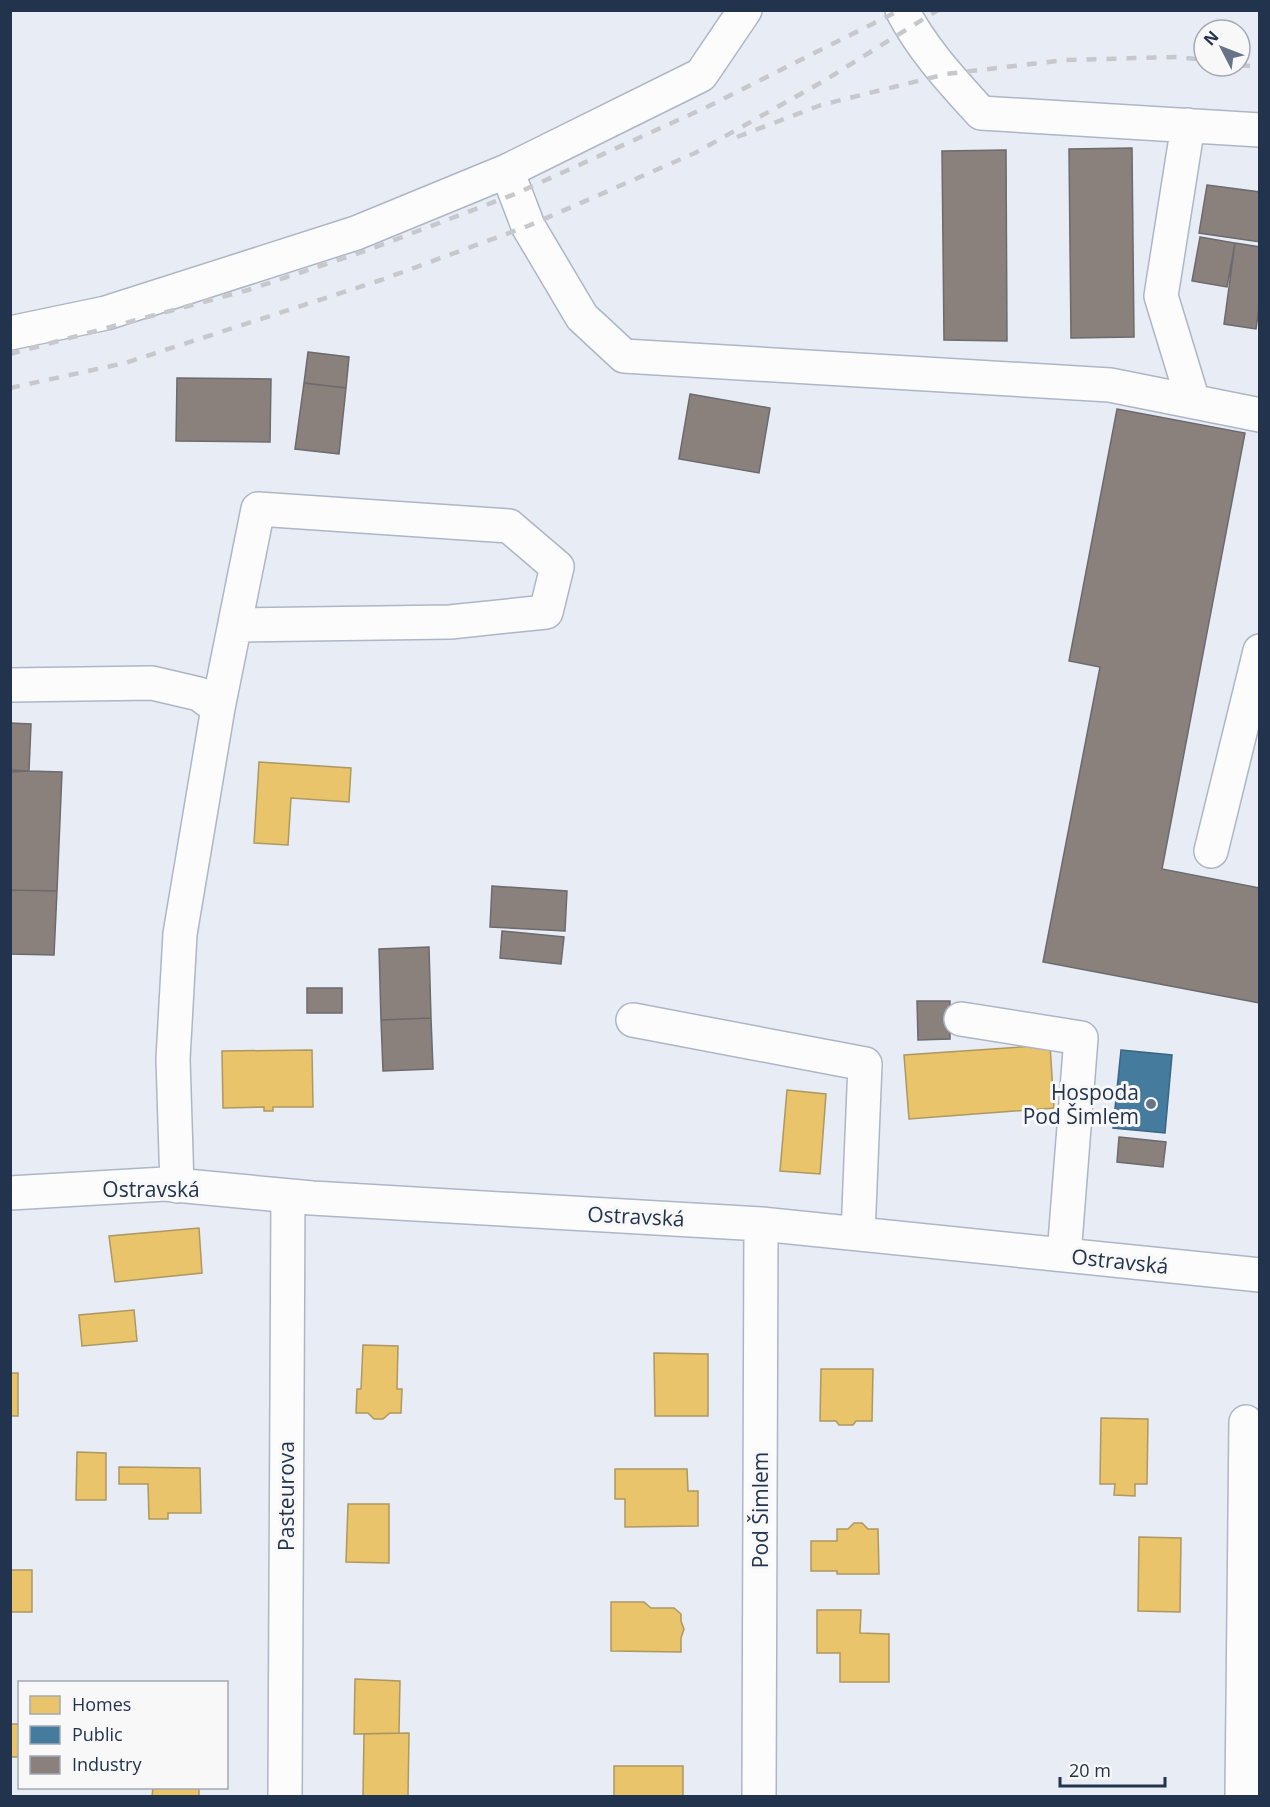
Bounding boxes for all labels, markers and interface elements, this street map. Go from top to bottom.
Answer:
north arrow [1192,18,1252,78]
text: N [1198,26,1223,50]
place label: Hospoda Pod Šimlem [1023,1078,1139,1130]
marker: Hospoda Pod Šimlem [1144,1097,1158,1111]
street label: Ostravská [102,1175,200,1203]
street label: Ostravská [587,1199,685,1233]
street label: Ostravská [1070,1242,1170,1280]
street label: Pasteurova [272,1441,300,1551]
street label: Pod Šimlem [746,1452,774,1568]
legend [18,1681,228,1789]
text: Homes [72,1692,131,1716]
text: Public [72,1722,123,1746]
scale bar [1060,1750,1165,1788]
text: Industry [72,1752,142,1776]
text: 20 m [1069,1758,1111,1782]

